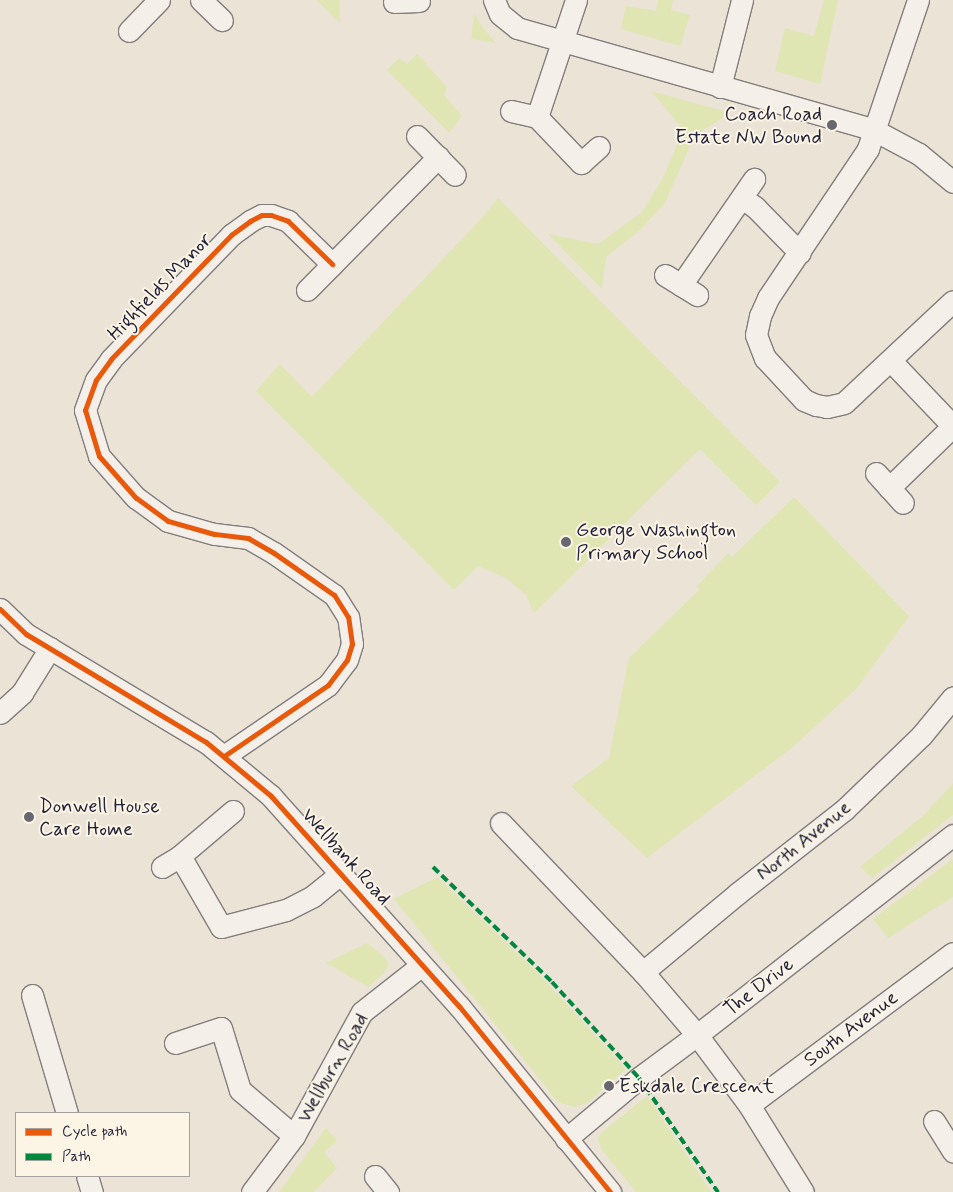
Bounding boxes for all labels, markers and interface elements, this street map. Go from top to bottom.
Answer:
place label: Coach Road Estate NW Bound [676,102,822,149]
marker: Coach Road Estate NW Bound [826,119,838,131]
street label: Highfields Manor [103,228,217,346]
place label: George Washington Primary School [576,518,736,565]
marker: George Washington Primary School [560,536,572,548]
place label: Donwell House Care Home [39,794,160,841]
street label: North Avenue [752,796,856,886]
street label: Wellbank Road [296,804,396,910]
marker: Donwell House Care Home [23,811,35,823]
street label: The Drive [720,953,798,1021]
street label: South Avenue [799,986,903,1072]
street label: Wellburn Road [292,1009,374,1127]
place label: Eskdale Crescent [619,1074,767,1098]
marker: Eskdale Crescent [603,1080,615,1092]
legend [15,1112,190,1177]
text: Cycle path [62,1122,127,1142]
text: Path [62,1147,91,1167]

